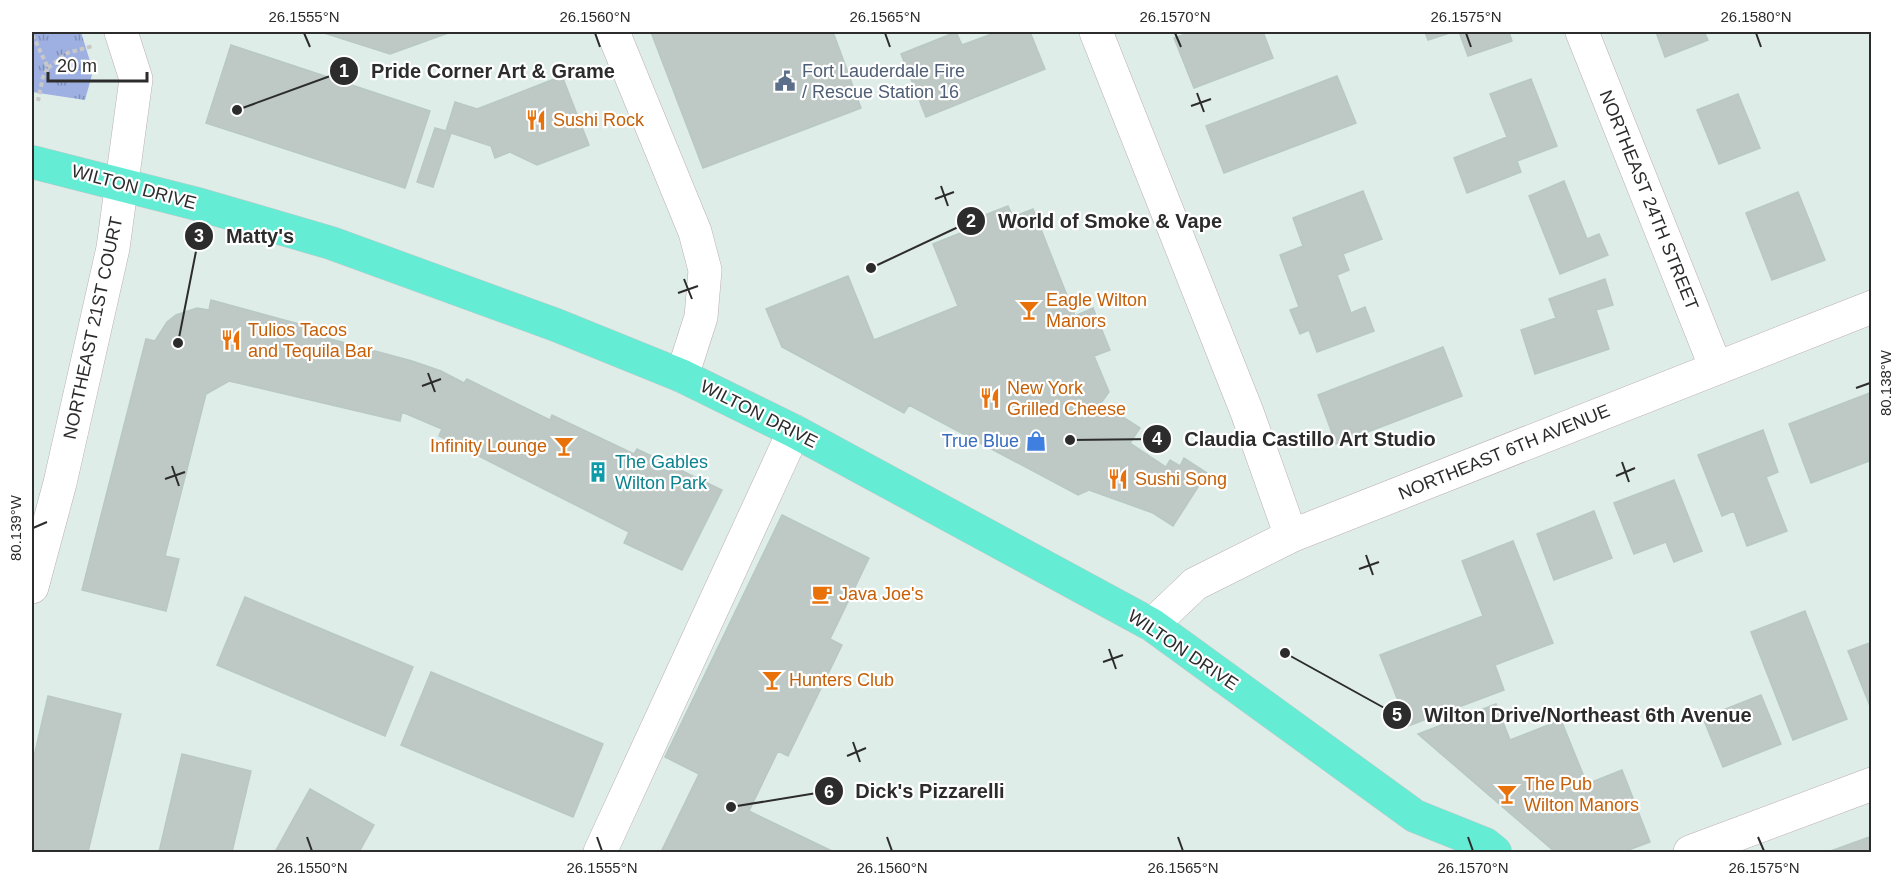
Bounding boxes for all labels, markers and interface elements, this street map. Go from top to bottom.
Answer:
text: 26.1555°N [268,8,340,25]
text: 26.1560°N [559,8,631,25]
text: 26.1565°N [849,8,921,25]
text: 26.1570°N [1139,8,1211,25]
text: 26.1575°N [1430,8,1502,25]
text: 26.1580°N [1720,8,1792,25]
scale bar [48,45,147,83]
callout: Pride Corner Art & Grame [329,52,627,90]
text: 20 m [57,56,97,76]
text: Pride Corner Art & Grame [371,60,615,82]
text: 1 [339,61,349,81]
place label: Fort Lauderdale Fire / Rescue Station 16 [802,61,965,102]
public building icon: Fort Lauderdale Fire / Rescue Station 16 [773,69,797,93]
street label: NORTHEAST 24TH STREET [1596,87,1702,313]
restaurant icon: Sushi Rock [524,108,548,132]
place label: Sushi Rock [553,110,645,130]
street label: WILTON DRIVE [69,161,199,213]
callout: World of Smoke & Vape [956,202,1234,240]
text: World of Smoke & Vape [998,210,1222,232]
text: 2 [966,211,976,231]
street label: NORTHEAST 21ST COURT [60,215,126,441]
callout: Matty's [184,217,306,255]
text: Matty's [226,225,294,247]
text: 3 [194,226,204,246]
place label: Eagle Wilton Manors [1046,290,1147,331]
bar icon: Eagle Wilton Manors [1017,298,1041,322]
place label: Tulios Tacos and Tequila Bar [248,320,373,361]
restaurant icon: Tulios Tacos and Tequila Bar [219,328,243,352]
text: 80.138°W [1877,349,1894,416]
street label: WILTON DRIVE [697,376,821,452]
place label: New York Grilled Cheese [1007,378,1126,419]
restaurant icon: New York Grilled Cheese [978,386,1002,410]
street label: NORTHEAST 6TH AVENUE [1395,400,1613,504]
callout: Claudia Castillo Art Studio [1142,420,1448,458]
text: Claudia Castillo Art Studio [1184,428,1436,450]
shop icon: True Blue [1024,429,1048,453]
text: 4 [1152,429,1162,449]
place label: True Blue [942,431,1019,451]
bar icon: Infinity Lounge [552,434,576,458]
place label: Infinity Lounge [430,436,547,456]
place label: The Gables Wilton Park [615,452,708,493]
building icon: The Gables Wilton Park [586,460,610,484]
restaurant icon: Sushi Song [1106,467,1130,491]
place label: Sushi Song [1135,469,1227,489]
text: 80.139°W [7,494,24,561]
cafe icon: Java Joe's [810,582,834,606]
place label: Java Joe's [839,584,923,604]
street label: WILTON DRIVE [1124,606,1242,694]
bar icon: Hunters Club [760,668,784,692]
place label: Hunters Club [789,670,894,690]
callout: Wilton Drive/Northeast 6th Avenue [1382,696,1764,734]
text: Wilton Drive/Northeast 6th Avenue [1424,704,1752,726]
text: 5 [1392,705,1402,725]
callout: Dick's Pizzarelli [814,772,1017,810]
place label: The Pub Wilton Manors [1524,774,1639,815]
text: Dick's Pizzarelli [855,780,1005,802]
text: 6 [824,782,834,802]
bar icon: The Pub Wilton Manors [1495,782,1519,806]
text: 26.1550°N [276,859,348,876]
text: 26.1555°N [566,859,638,876]
text: 26.1560°N [856,859,928,876]
text: 26.1565°N [1147,859,1219,876]
text: 26.1570°N [1437,859,1509,876]
text: 26.1575°N [1728,859,1800,876]

